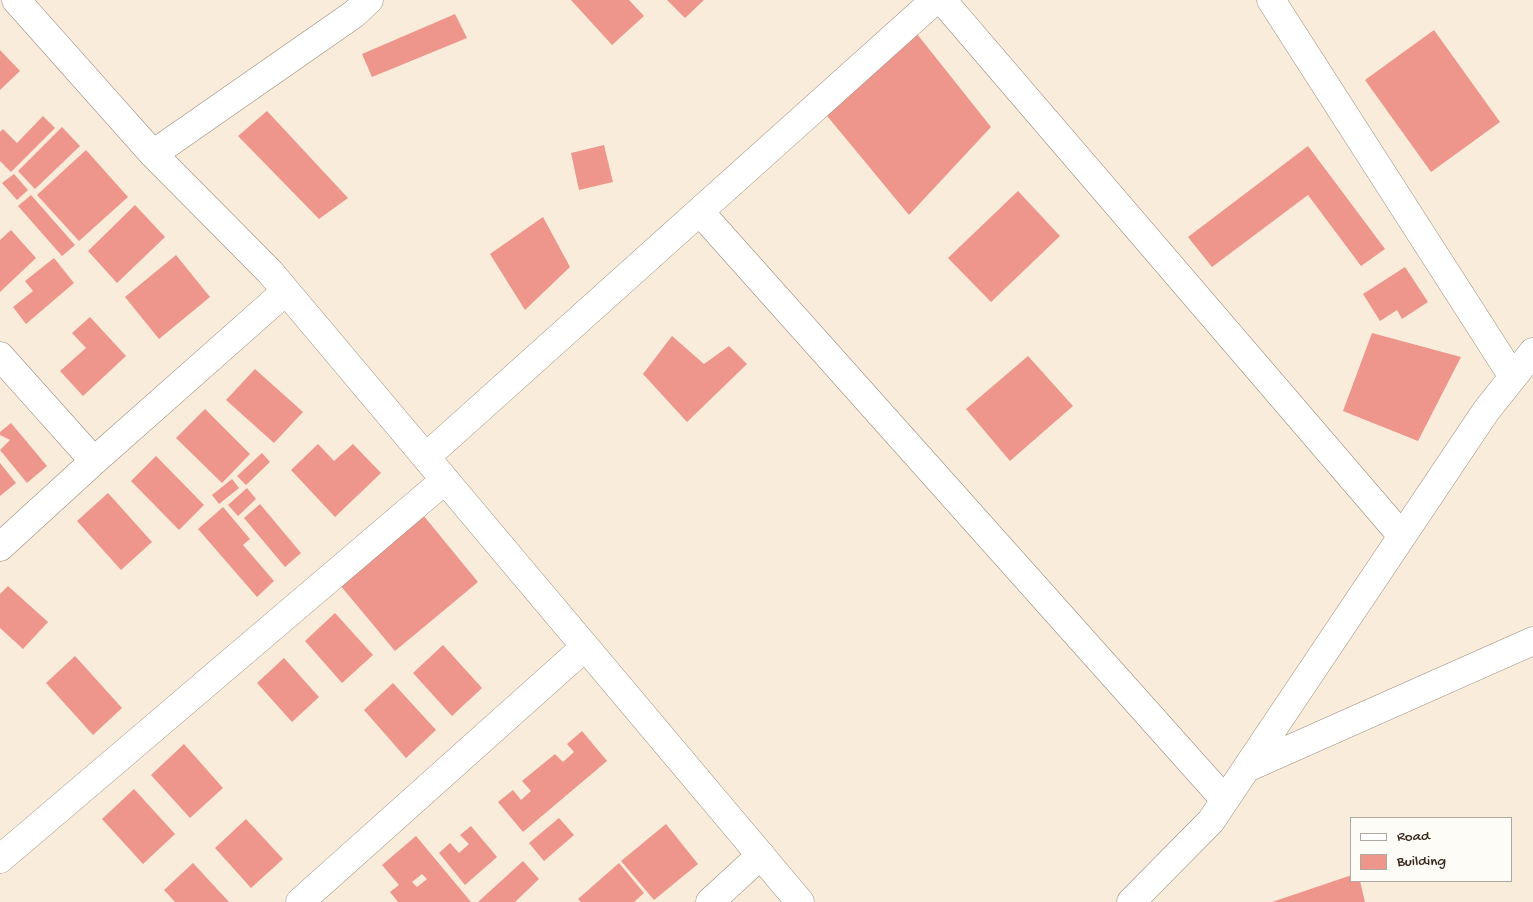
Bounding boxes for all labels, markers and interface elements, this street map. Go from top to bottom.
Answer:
legend [1350,817,1513,882]
text: Road [1397,828,1430,846]
text: Building [1397,853,1446,871]

